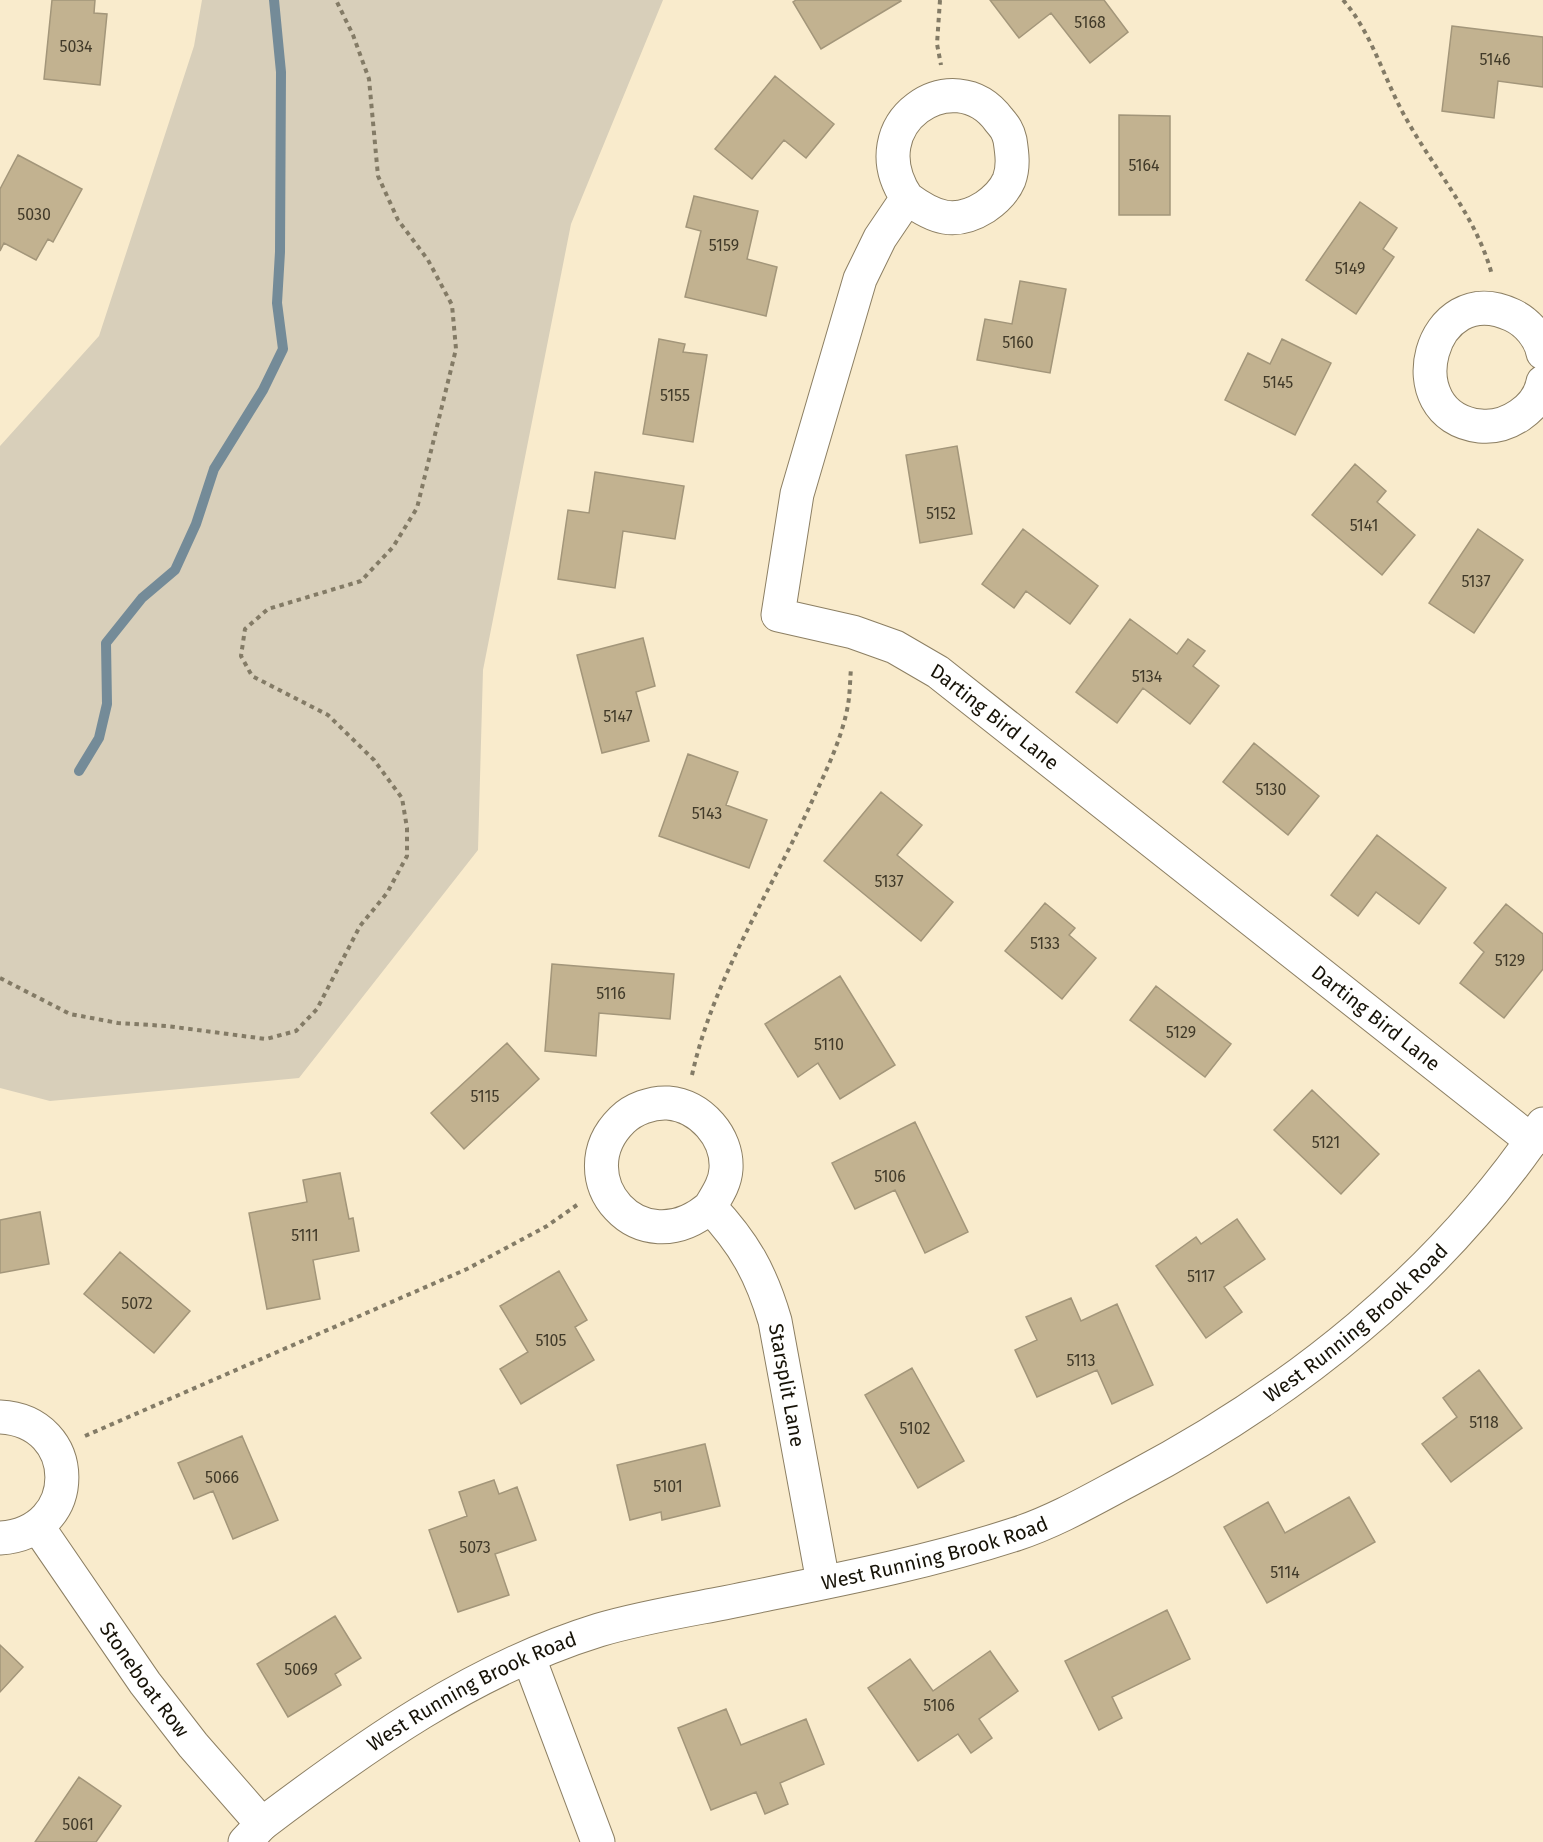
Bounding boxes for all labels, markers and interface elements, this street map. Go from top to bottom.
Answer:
house number: 5168 [1074,13,1106,32]
house number: 5034 [59,37,93,56]
house number: 5146 [1479,50,1511,69]
house number: 5164 [1128,156,1160,175]
house number: 5030 [17,205,51,224]
house number: 5159 [709,236,739,255]
house number: 5149 [1335,259,1365,278]
house number: 5160 [1002,333,1034,352]
house number: 5145 [1263,373,1293,392]
house number: 5155 [660,386,690,405]
house number: 5152 [926,504,956,523]
house number: 5141 [1350,516,1378,535]
house number: 5137 [1461,572,1491,591]
street label: Darting Bird Lane [926,658,1064,775]
house number: 5134 [1132,667,1163,686]
house number: 5147 [603,707,633,726]
house number: 5130 [1255,780,1287,799]
house number: 5143 [692,804,722,823]
house number: 5137 [874,872,904,891]
house number: 5133 [1030,934,1060,953]
house number: 5129 [1495,951,1525,970]
street label: Darting Bird Lane [1307,960,1445,1076]
house number: 5116 [596,984,626,1003]
house number: 5129 [1166,1023,1196,1042]
house number: 5110 [814,1035,844,1054]
house number: 5115 [471,1087,499,1106]
house number: 5121 [1312,1133,1340,1152]
house number: 5106 [874,1167,906,1186]
house number: 5111 [291,1226,319,1245]
street label: West Running Brook Road [1259,1239,1453,1408]
house number: 5117 [1187,1267,1215,1286]
house number: 5072 [121,1294,153,1313]
street label: Starsplit Lane [764,1322,810,1449]
house number: 5105 [535,1331,567,1350]
house number: 5113 [1067,1351,1095,1370]
house number: 5118 [1469,1413,1499,1432]
house number: 5102 [900,1419,930,1438]
house number: 5066 [205,1468,239,1487]
house number: 5101 [653,1477,683,1496]
street label: West Running Brook Road [819,1511,1052,1595]
house number: 5073 [459,1538,491,1557]
house number: 5114 [1270,1563,1300,1582]
street label: Stoneboat Row [95,1617,194,1742]
street label: West Running Brook Road [362,1626,580,1756]
house number: 5069 [284,1660,318,1679]
house number: 5106 [923,1696,955,1715]
house number: 5061 [62,1815,94,1834]

